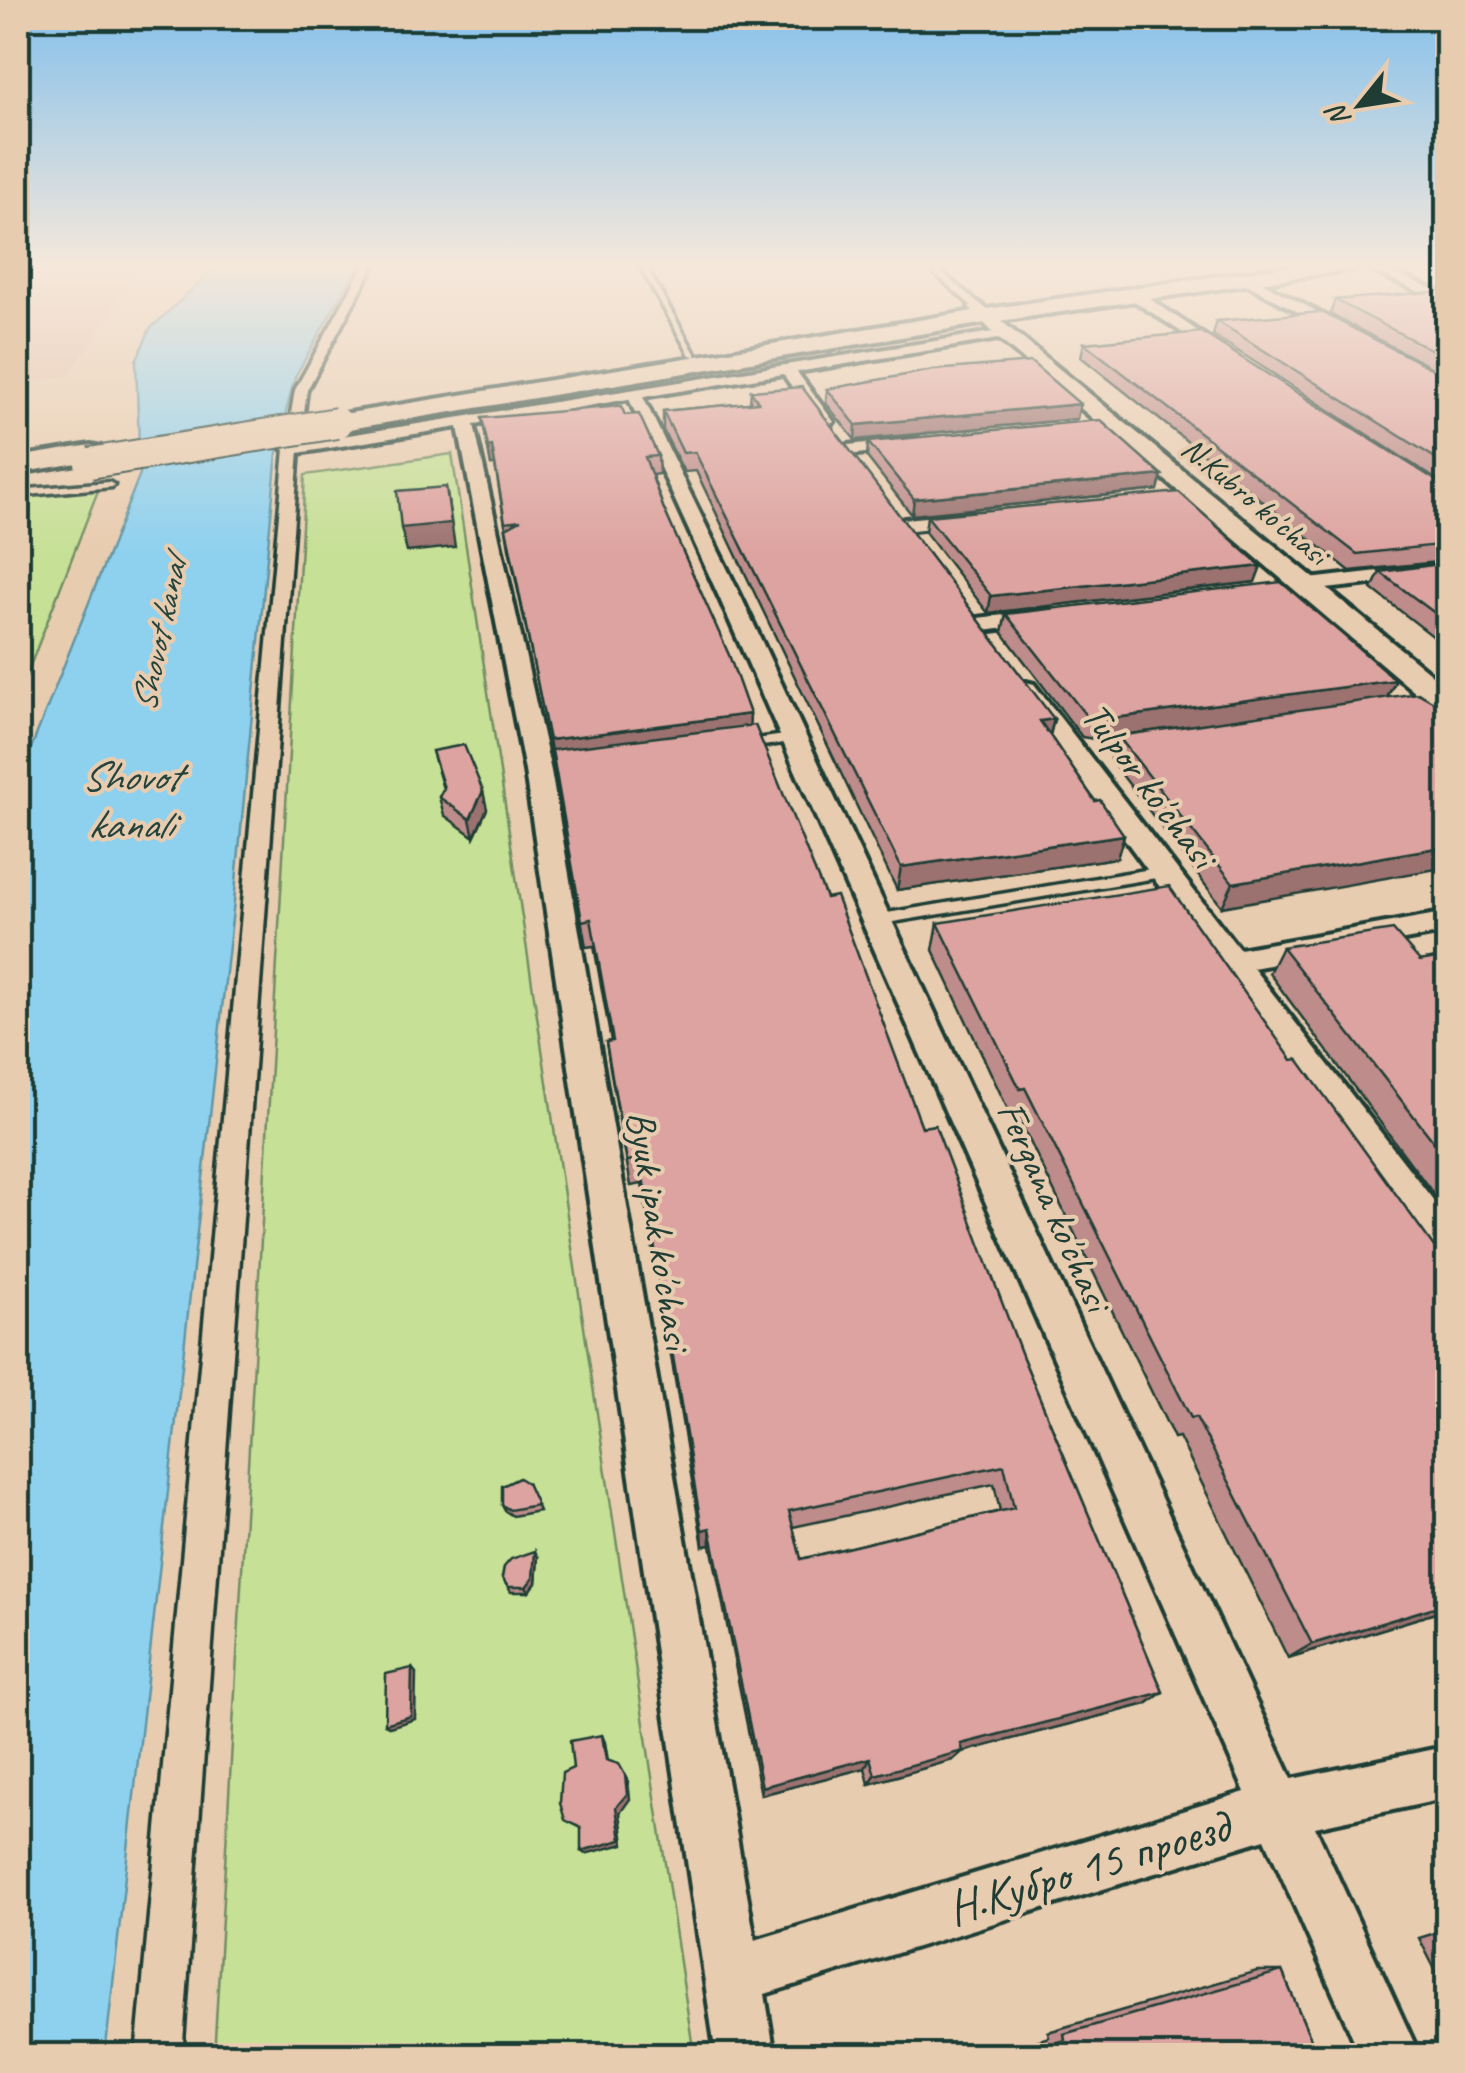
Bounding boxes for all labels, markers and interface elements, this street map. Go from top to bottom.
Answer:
north arrow [1310,55,1410,155]
text: N [1317,97,1358,134]
street label: N.Kubro ko'chasi [1173,428,1340,577]
water label: Shovot kanal [121,544,199,715]
street label: Tulpor ko'chasi [1071,692,1230,881]
water label: Shovot kanali [81,750,189,851]
street label: Fergana ko'chasi [986,1093,1124,1323]
street label: Byuk ipak ko'chasi [615,1107,703,1357]
street label: Н.Кубро 15 проезд [940,1795,1240,1938]

